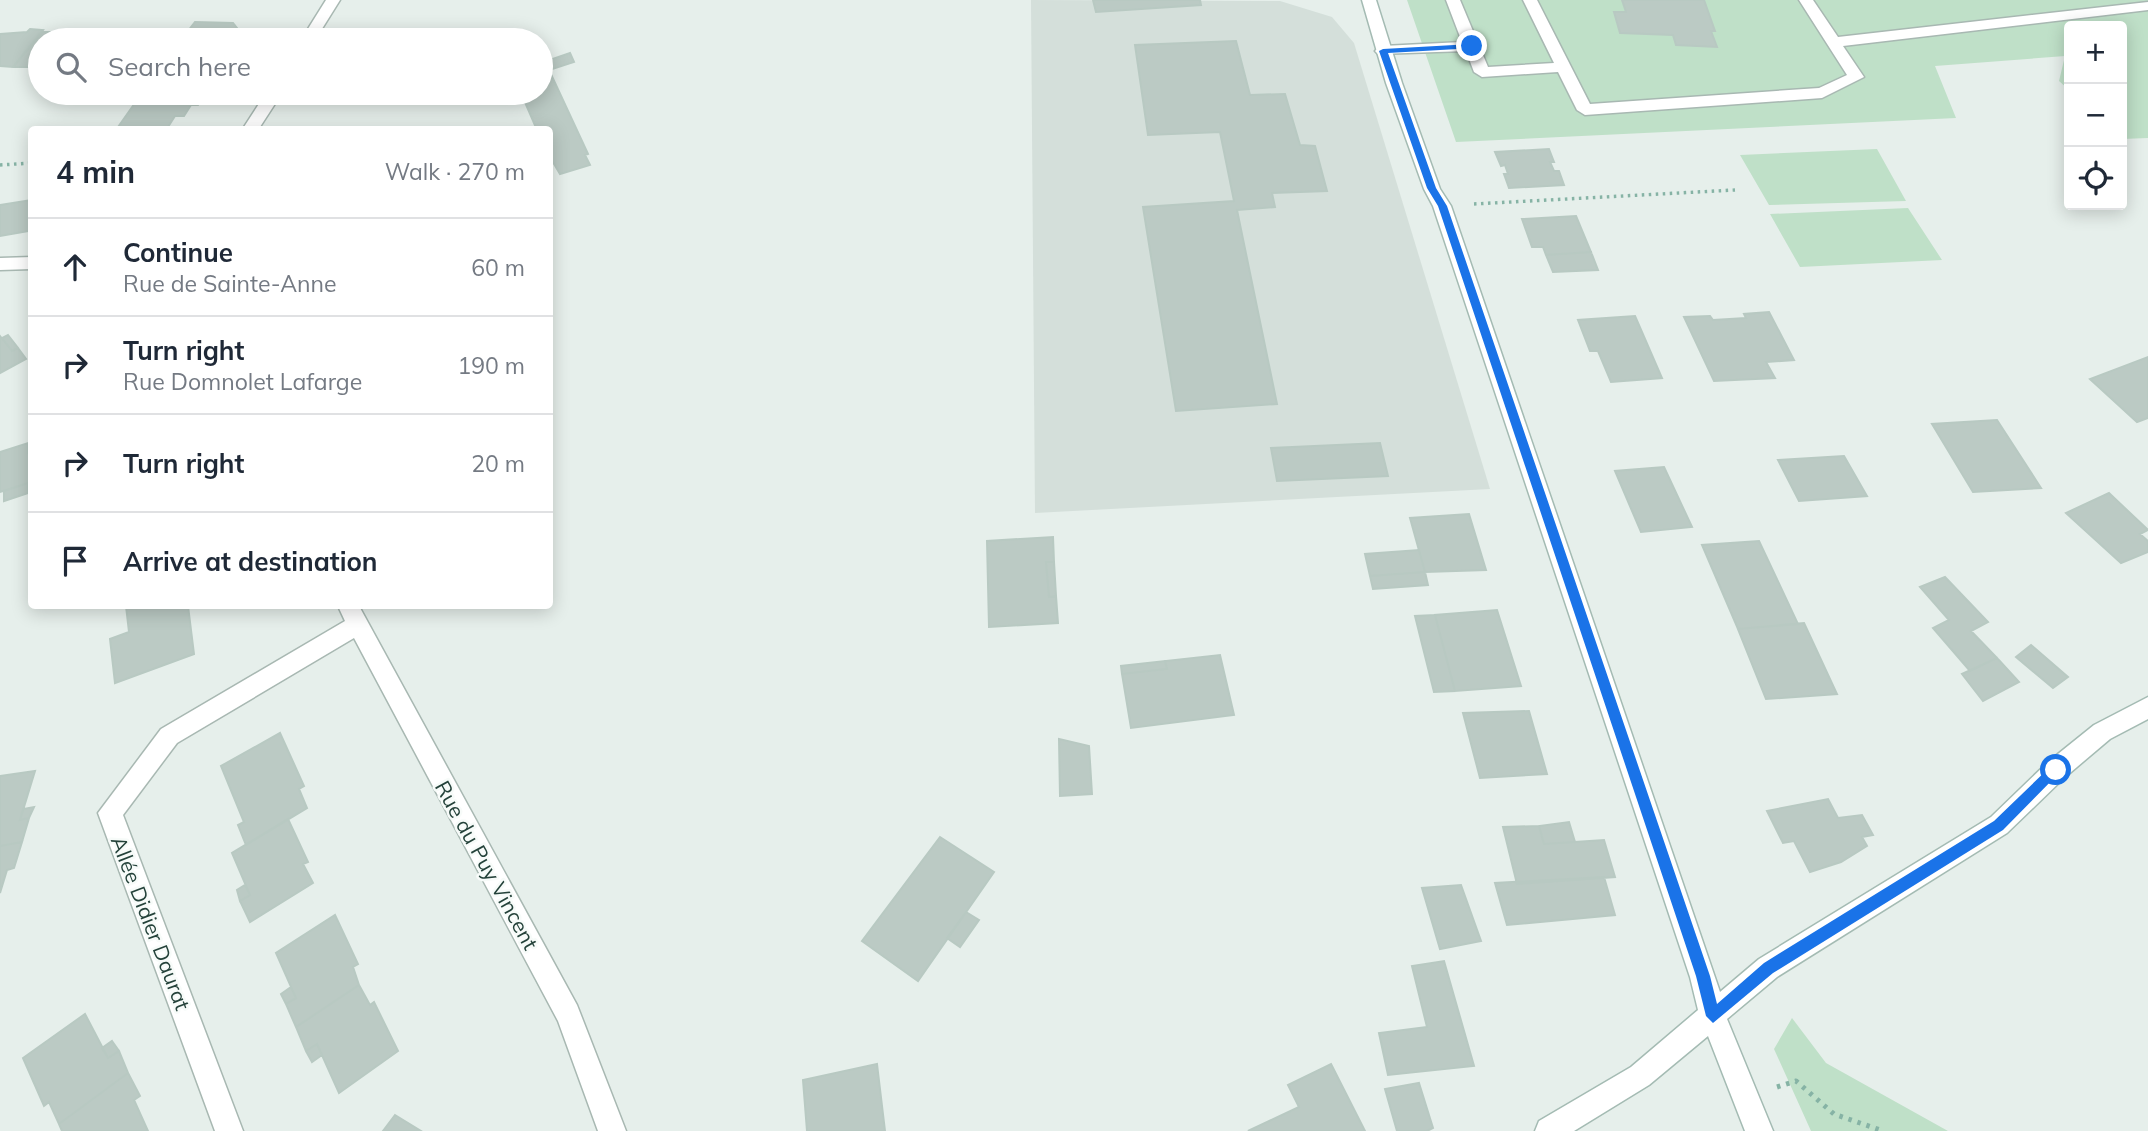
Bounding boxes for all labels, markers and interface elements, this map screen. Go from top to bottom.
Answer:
map controls [2064,21,2127,210]
button: + [2064,21,2127,84]
search box [28,28,553,105]
route end [1456,30,1487,61]
icon: search [52,48,90,86]
text: Search here [108,50,251,83]
button: − [2064,84,2127,147]
button: locate [2064,147,2127,210]
text: 4 min [56,153,135,191]
text: Walk · 270 m [385,157,525,186]
text: Continue [123,236,233,269]
icon: ahead [56,248,94,286]
text: 60 m [471,253,525,282]
text: Rue de Sainte-Anne [123,269,337,298]
text: Turn right [123,334,244,367]
icon: right [56,346,94,384]
text: 190 m [457,351,525,380]
text: Rue Domnolet Lafarge [123,367,362,396]
icon: right [56,444,94,482]
text: Turn right [123,447,244,480]
text: 20 m [471,449,525,478]
icon: arrive [56,542,94,580]
text: Arrive at destination [123,545,378,578]
route start [2040,754,2071,785]
street label: Rue du Puy Vincent [430,776,544,954]
street label: Allée Didier Daurat [106,832,196,1014]

